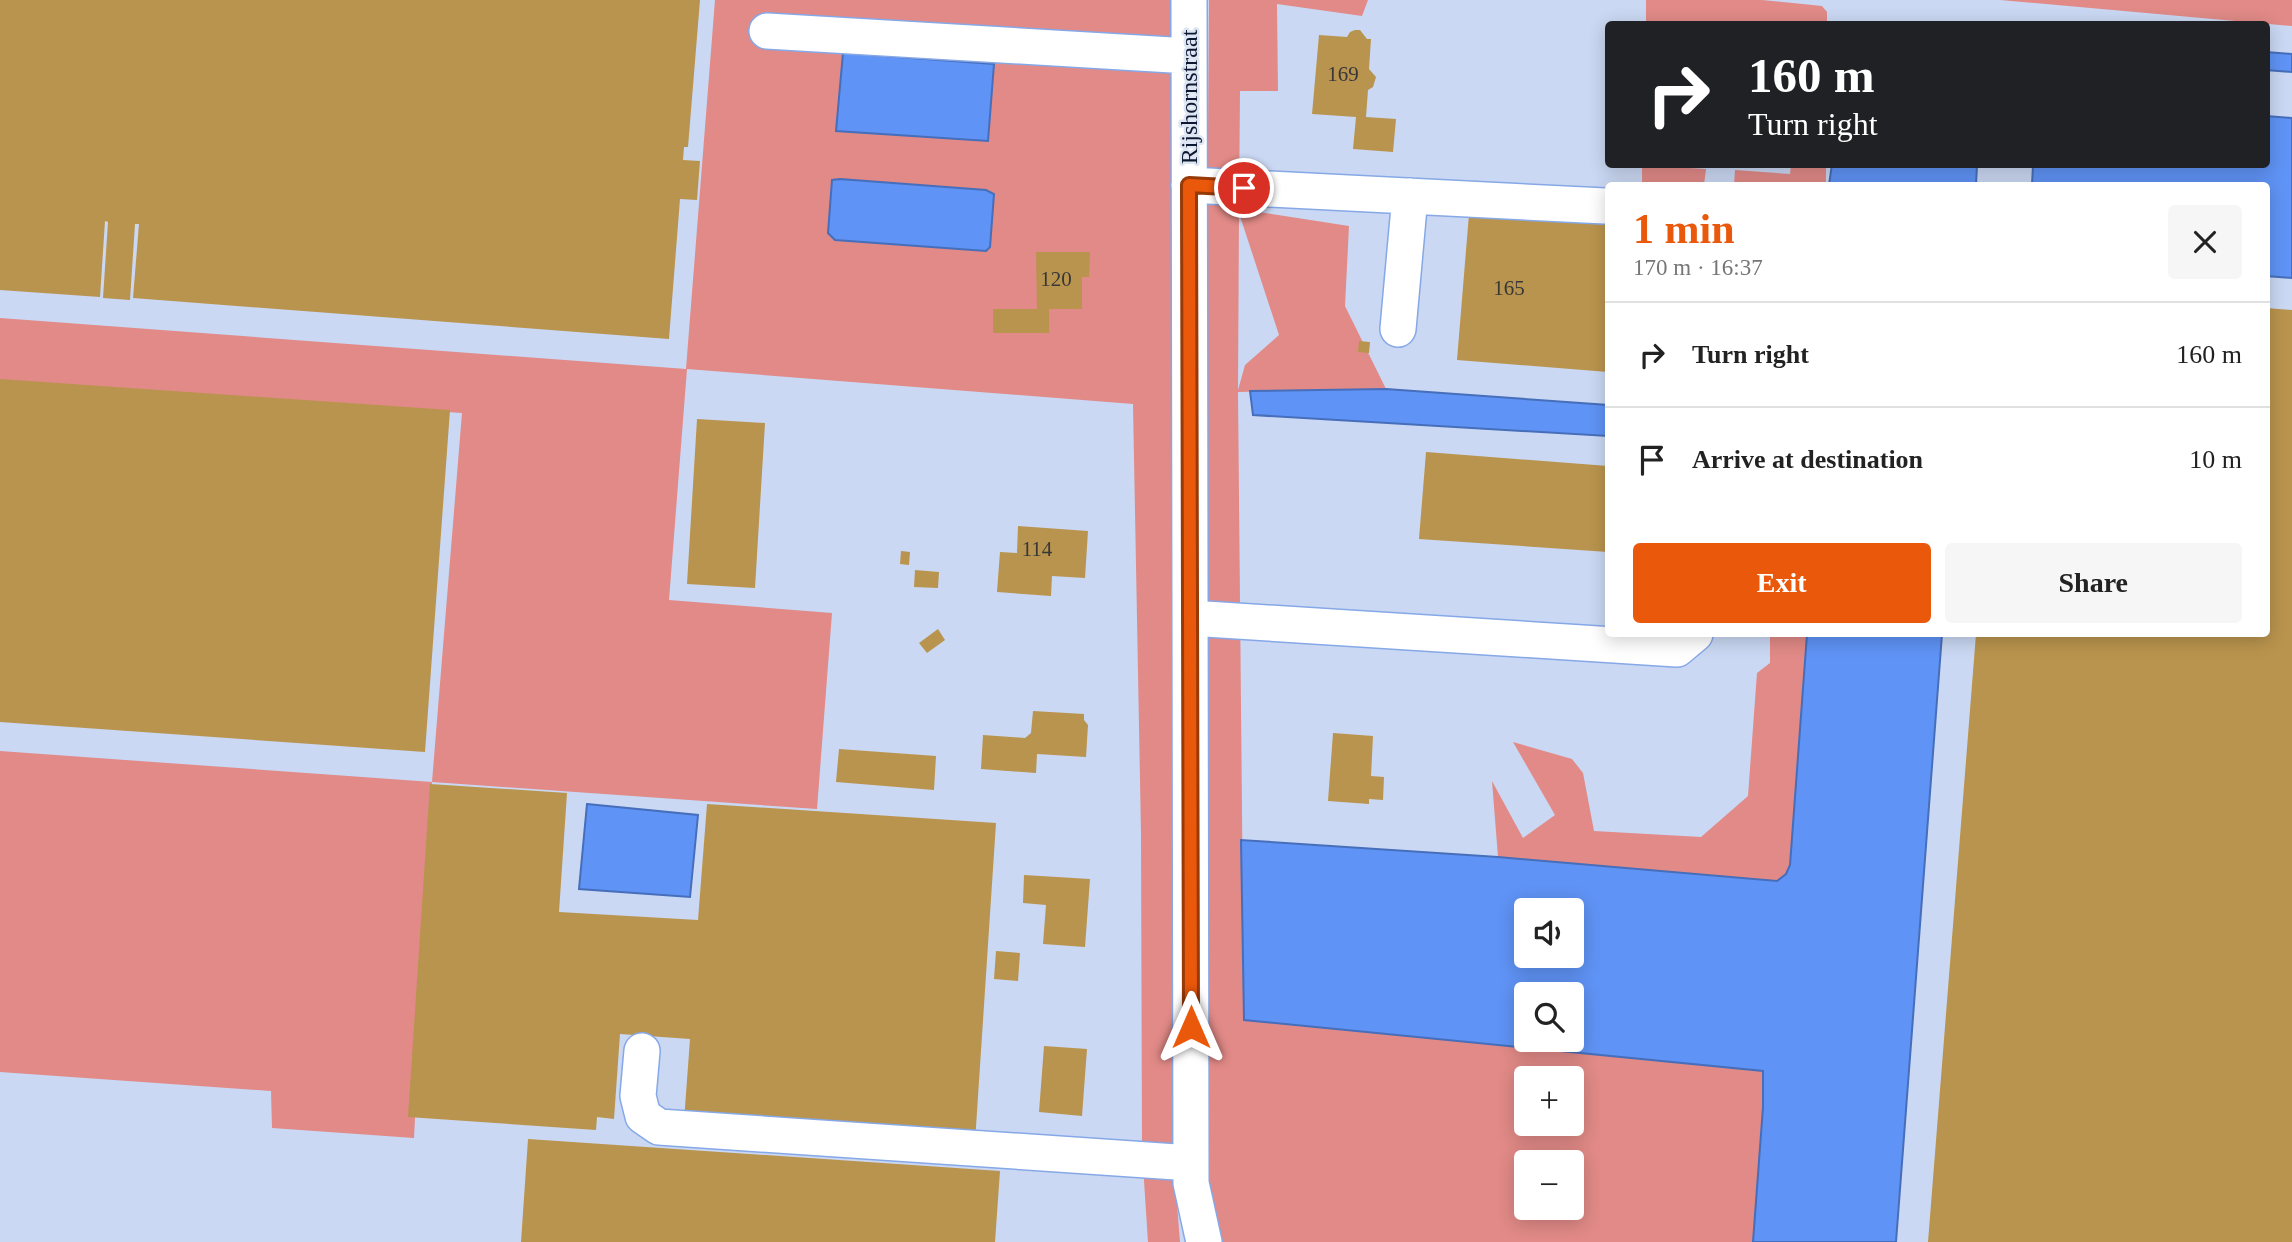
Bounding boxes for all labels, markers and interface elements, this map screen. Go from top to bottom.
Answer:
street label: Rijshornstraat [1176,29,1202,164]
text: 160 m [1748,48,1875,103]
icon: right [1633,49,1724,140]
house number: 169 [1327,62,1359,86]
text: Turn right [1748,106,1878,142]
pin [1214,158,1274,218]
icon: arrive [1225,169,1263,207]
button: close [2168,205,2242,279]
text: 1 min [1633,206,1735,252]
text: 170 m · 16:37 [1633,255,1763,280]
house number: 120 [1040,267,1072,291]
house number: 165 [1493,276,1525,300]
icon: right [1633,336,1671,374]
text: Turn right [1692,340,1809,369]
text: 160 m [2176,340,2242,369]
icon: arrive [1633,441,1671,479]
text: Arrive at destination [1692,445,1923,474]
text: 10 m [2189,445,2242,474]
house number: 114 [1022,537,1053,561]
button: Exit [1633,543,1931,623]
button: Share [1945,543,2242,623]
map controls [1514,898,1584,1220]
button: sound [1514,898,1584,968]
button: search [1514,982,1584,1052]
position arrow [1154,990,1228,1064]
button: + [1514,1066,1584,1136]
button: − [1514,1150,1584,1220]

